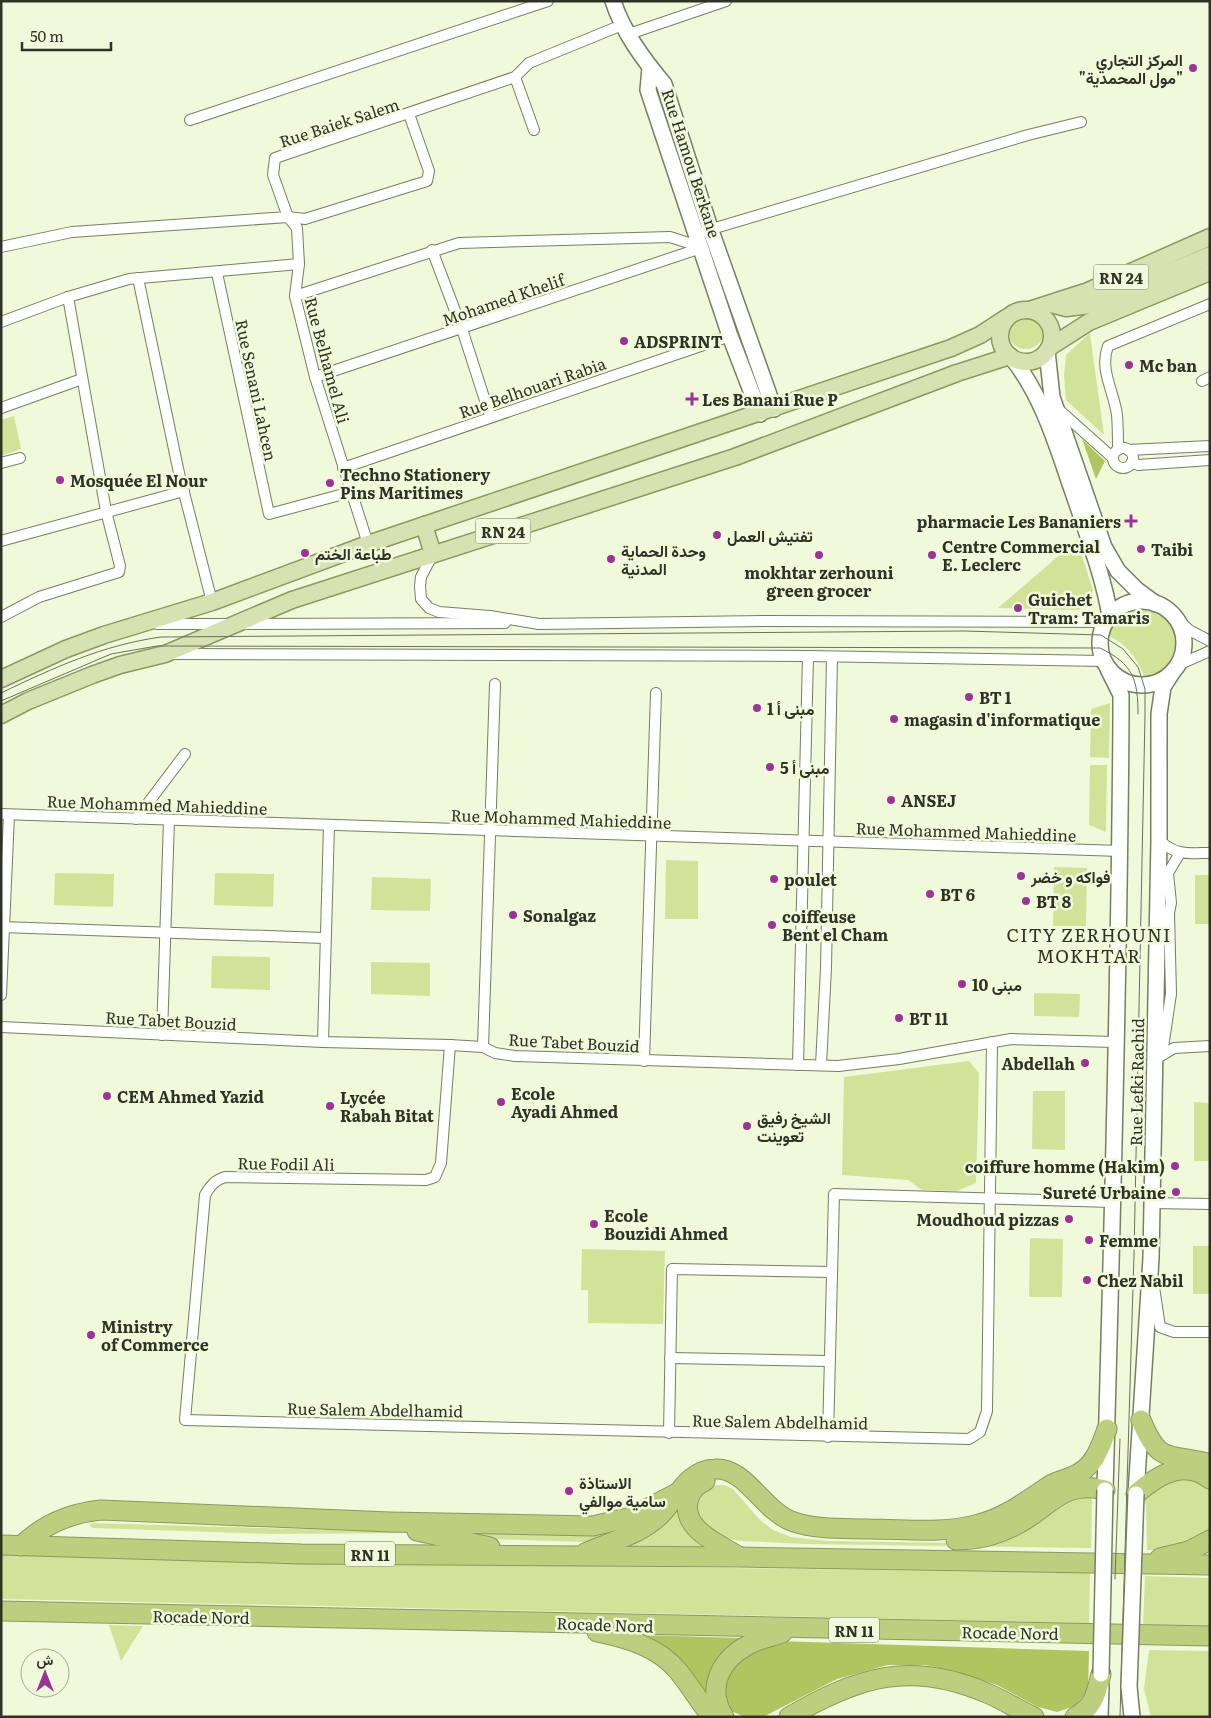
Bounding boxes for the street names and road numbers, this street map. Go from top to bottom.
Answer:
street label: Rue Hamou Berkane [657,85,727,241]
street label: Rue Baiek Salem [276,91,403,153]
road number: RN 24 [1094,264,1148,290]
street label: Mohamed Khelif [439,266,569,331]
street label: Rue Belhamel Ali [300,294,356,426]
street label: Rue Senani Lahcen [230,317,284,463]
street label: Rue Belhouari Rabia [455,350,609,423]
road number: RN 24 [476,518,530,544]
street label: Rue Mohammed Mahieddine [46,788,268,820]
street label: Rue Mohammed Mahieddine [450,802,672,834]
street label: Rue Mohammed Mahieddine [855,815,1077,847]
street label: Rue Tabet Bouzid [105,1005,238,1035]
street label: Rue Lefki Rachid [1123,1018,1149,1146]
street label: Rue Tabet Bouzid [508,1027,641,1057]
street label: Rue Fodil Ali [237,1150,335,1176]
street label: Rue Salem Abdelhamid [287,1395,464,1423]
street label: Rue Salem Abdelhamid [692,1407,869,1435]
road number: RN 11 [345,1542,395,1566]
street label: Rocade Nord [152,1603,250,1629]
street label: Rocade Nord [556,1610,654,1638]
road number: RN 11 [829,1618,879,1642]
street label: Rocade Nord [961,1619,1059,1645]

